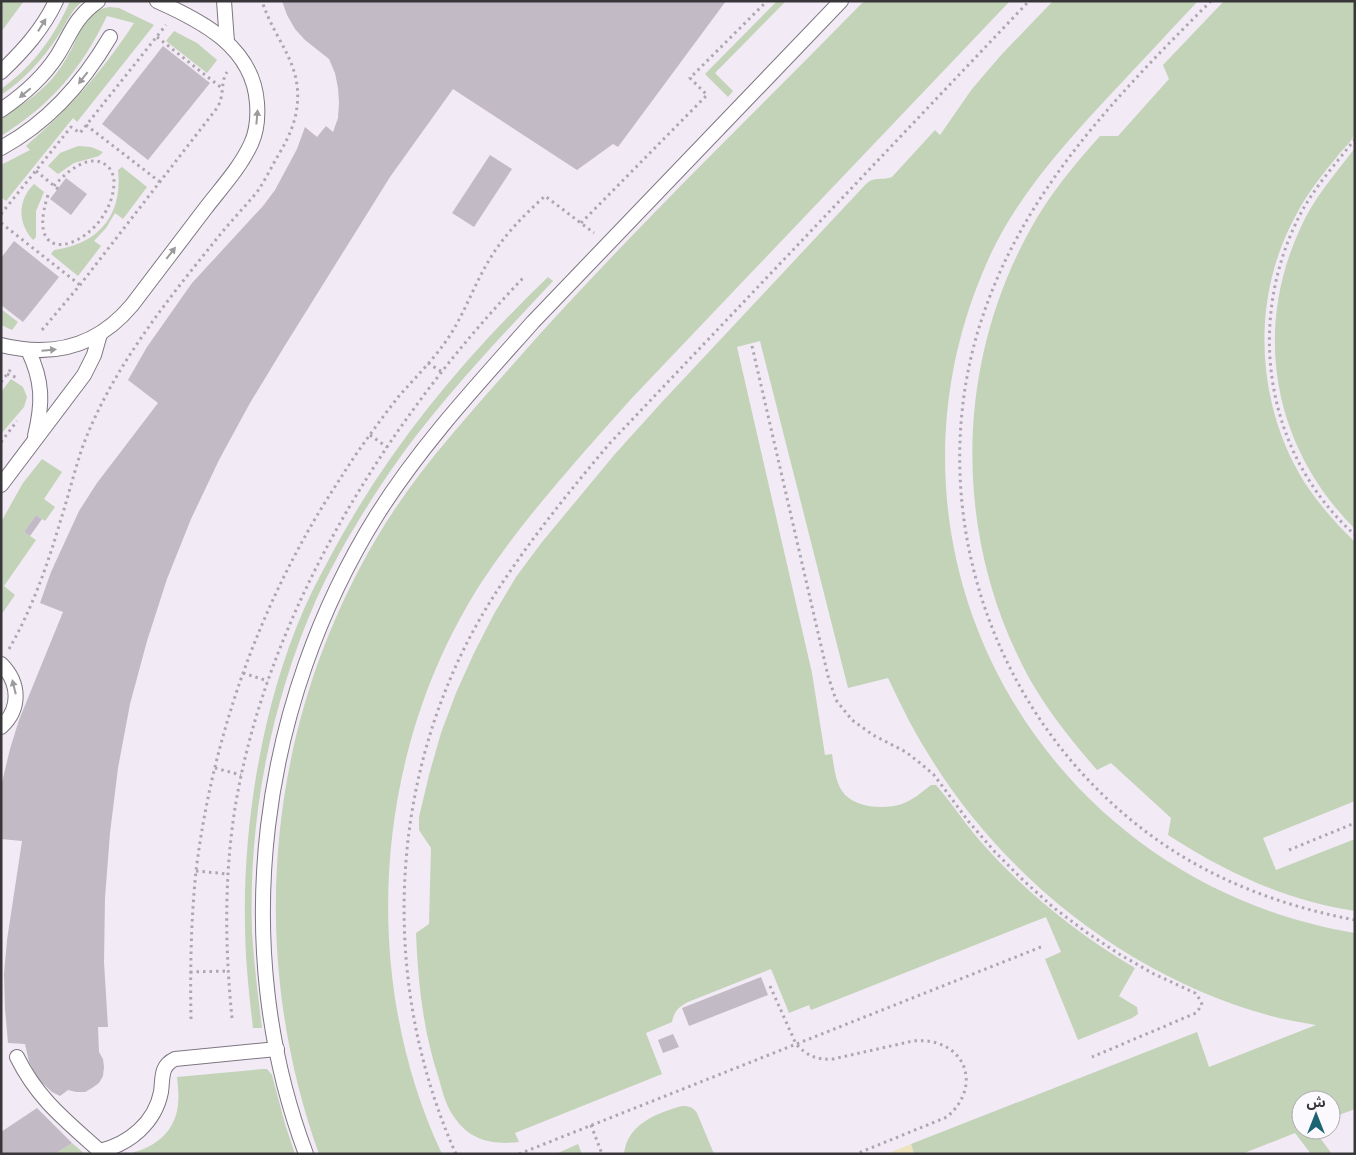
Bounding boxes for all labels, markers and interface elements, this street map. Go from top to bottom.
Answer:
one-way arrow [38,19,47,32]
one-way arrow [78,71,88,84]
one-way arrow [18,87,31,98]
one-way arrow [253,109,261,125]
one-way arrow [166,247,177,260]
one-way arrow [42,346,58,354]
one-way arrow [10,679,18,694]
north arrow [1291,1090,1341,1140]
text: ش [1306,1093,1326,1110]

